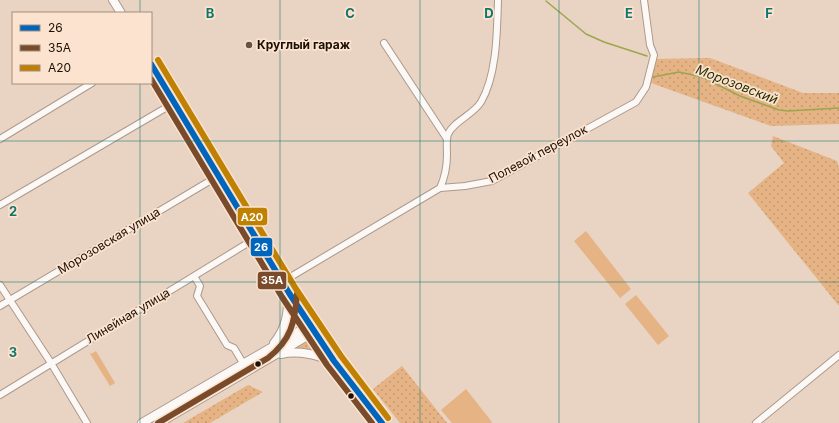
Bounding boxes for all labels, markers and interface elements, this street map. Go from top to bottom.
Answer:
text: B [206,5,215,21]
text: C [345,5,355,21]
text: D [484,5,494,21]
text: E [625,5,633,21]
text: F [765,5,773,21]
legend [12,12,152,84]
text: 26 [48,20,63,35]
place label: Круглый гараж [257,37,351,52]
text: 35А [48,40,71,55]
marker: Круглый гараж [244,40,254,50]
text: А20 [48,60,71,75]
water label: Морозовский [694,61,781,107]
street label: Полевой переулок [486,121,590,186]
text: 2 [9,203,17,219]
street label: Морозовская улица [55,204,163,277]
line badge: А20 [237,207,268,226]
text: А20 [241,210,263,224]
line badge: 26 [250,237,273,257]
text: 26 [254,240,268,254]
line badge: 35А [257,271,287,290]
text: 35А [261,273,283,287]
street label: Линейная улица [83,285,172,347]
text: 3 [9,344,17,360]
unlabelled marker [253,359,263,369]
unlabelled marker [346,391,356,401]

